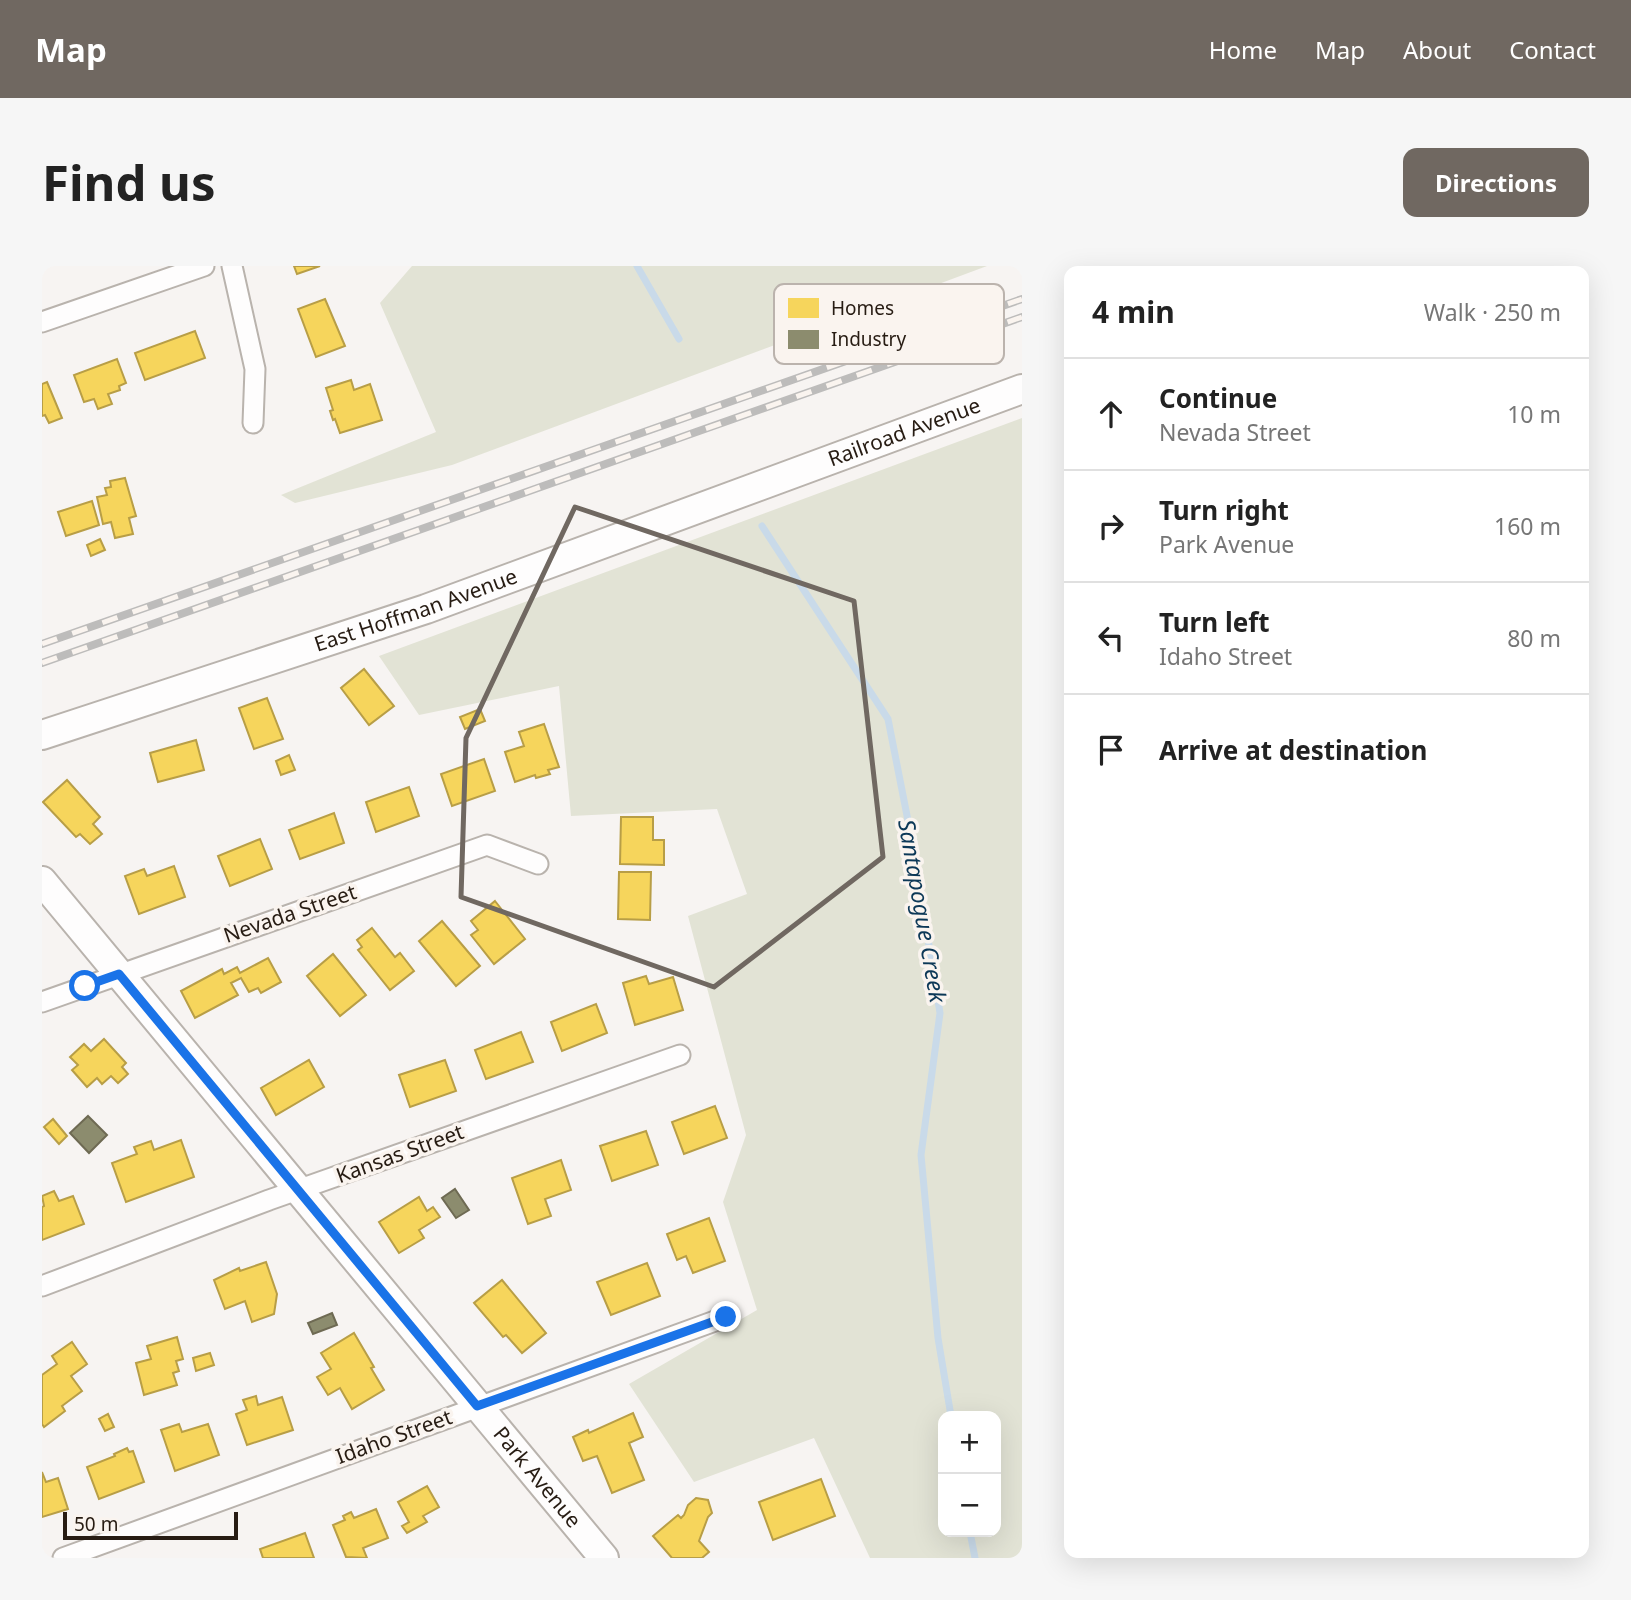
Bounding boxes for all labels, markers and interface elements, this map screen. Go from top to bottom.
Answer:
text: Map [35,27,107,72]
text: Home [1209,33,1277,66]
text: Map [1315,33,1365,66]
text: About [1403,33,1471,66]
text: Contact [1509,33,1596,66]
button: Directions [1403,148,1589,217]
text: Find us [42,149,216,215]
legend [774,284,1004,364]
text: 4 min [1092,291,1175,332]
text: Homes [831,295,894,321]
text: Walk · 250 m [1424,296,1561,328]
text: Industry [831,326,906,352]
text: Continue [1159,380,1277,416]
street label: Railroad Avenue [824,391,984,472]
icon: ahead [1092,395,1130,433]
text: 10 m [1507,398,1561,430]
text: Nevada Street [1159,416,1311,448]
text: Turn right [1159,492,1289,528]
icon: right [1092,507,1130,545]
text: 160 m [1494,510,1561,542]
text: Park Avenue [1159,528,1294,560]
street label: East Hoffman Avenue [311,562,521,658]
text: Turn left [1159,604,1270,640]
icon: left [1092,619,1130,657]
text: 80 m [1507,622,1561,654]
text: Idaho Street [1159,640,1292,672]
icon: arrive [1092,731,1130,769]
text: Arrive at destination [1159,732,1428,768]
water label: Santapogue Creek [891,817,955,1007]
street label: Nevada Street [220,877,360,949]
route start [69,970,100,1001]
street label: Kansas Street [332,1117,468,1189]
route end [710,1301,741,1332]
street label: Idaho Street [332,1402,456,1470]
map controls [938,1411,1001,1537]
button: + [938,1411,1001,1474]
street label: Park Avenue [488,1420,588,1533]
button: − [938,1474,1001,1537]
scale bar [63,1509,238,1541]
text: 50 m [74,1511,118,1537]

